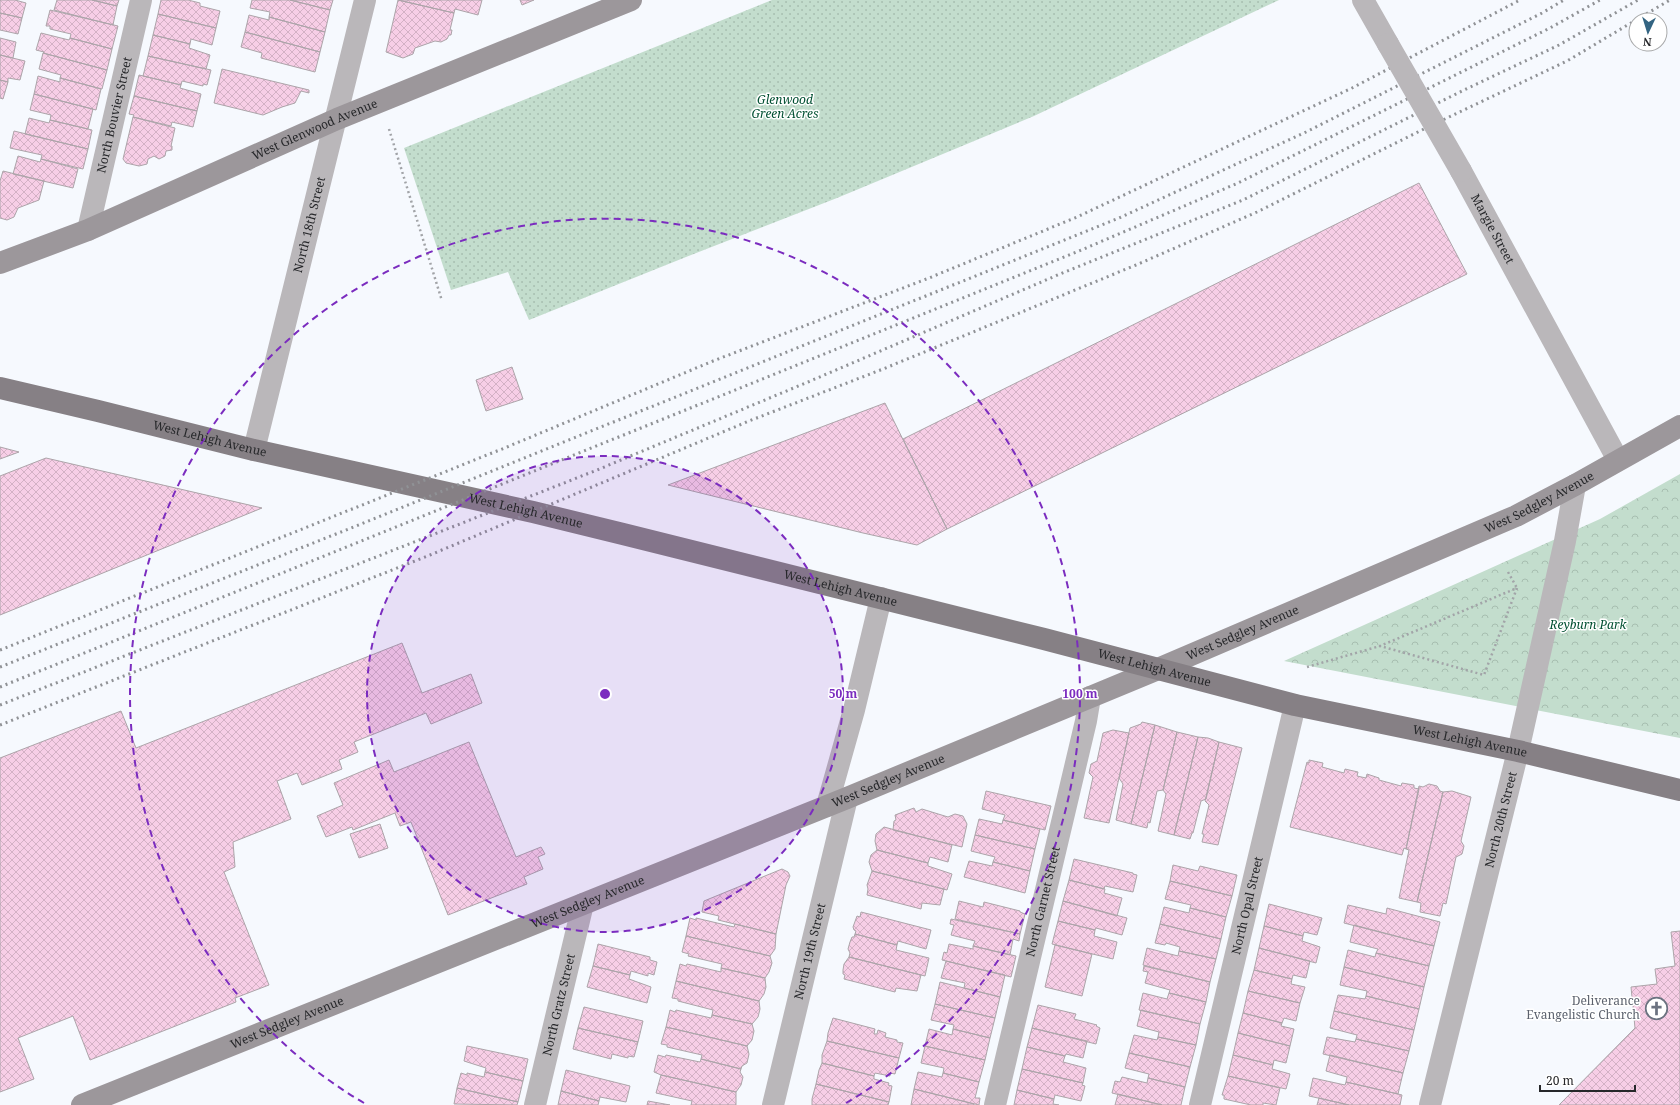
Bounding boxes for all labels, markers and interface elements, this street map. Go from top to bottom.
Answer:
north arrow [1628,12,1668,52]
text: N [1642,35,1652,50]
street label: North Bouvier Street [92,55,136,175]
park label: Glenwood Green Acres [751,91,819,122]
street label: West Glenwood Avenue [249,95,380,164]
street label: North 18th Street [289,175,329,275]
street label: Margie Street [1467,191,1519,267]
street label: West Lehigh Avenue [151,416,268,461]
street label: West Sedgley Avenue [1481,467,1597,537]
street label: West Lehigh Avenue [467,489,585,532]
street label: West Lehigh Avenue [782,565,899,610]
street label: West Sedgley Avenue [1184,601,1301,664]
park label: Reyburn Park [1549,616,1628,633]
street label: West Lehigh Avenue [1096,645,1213,691]
text: 50 m [829,685,857,702]
text: 100 m [1062,685,1098,702]
centre of rings [598,687,612,701]
street label: West Lehigh Avenue [1411,721,1529,761]
street label: West Sedgley Avenue [829,749,947,811]
street label: North 20th Street [1480,770,1521,869]
street label: North Garnet Street [1021,845,1064,958]
street label: North Opal Street [1227,855,1267,956]
street label: West Sedgley Avenue [528,871,647,932]
street label: North 19th Street [790,901,829,1001]
street label: North Gratz Street [538,952,579,1057]
street label: West Sedgley Avenue [228,992,346,1053]
place label: Deliverance Evangelistic Church [1526,992,1640,1023]
church icon: Deliverance Evangelistic Church [1643,995,1669,1021]
scale bar [1540,1067,1635,1093]
text: 20 m [1546,1072,1574,1089]

